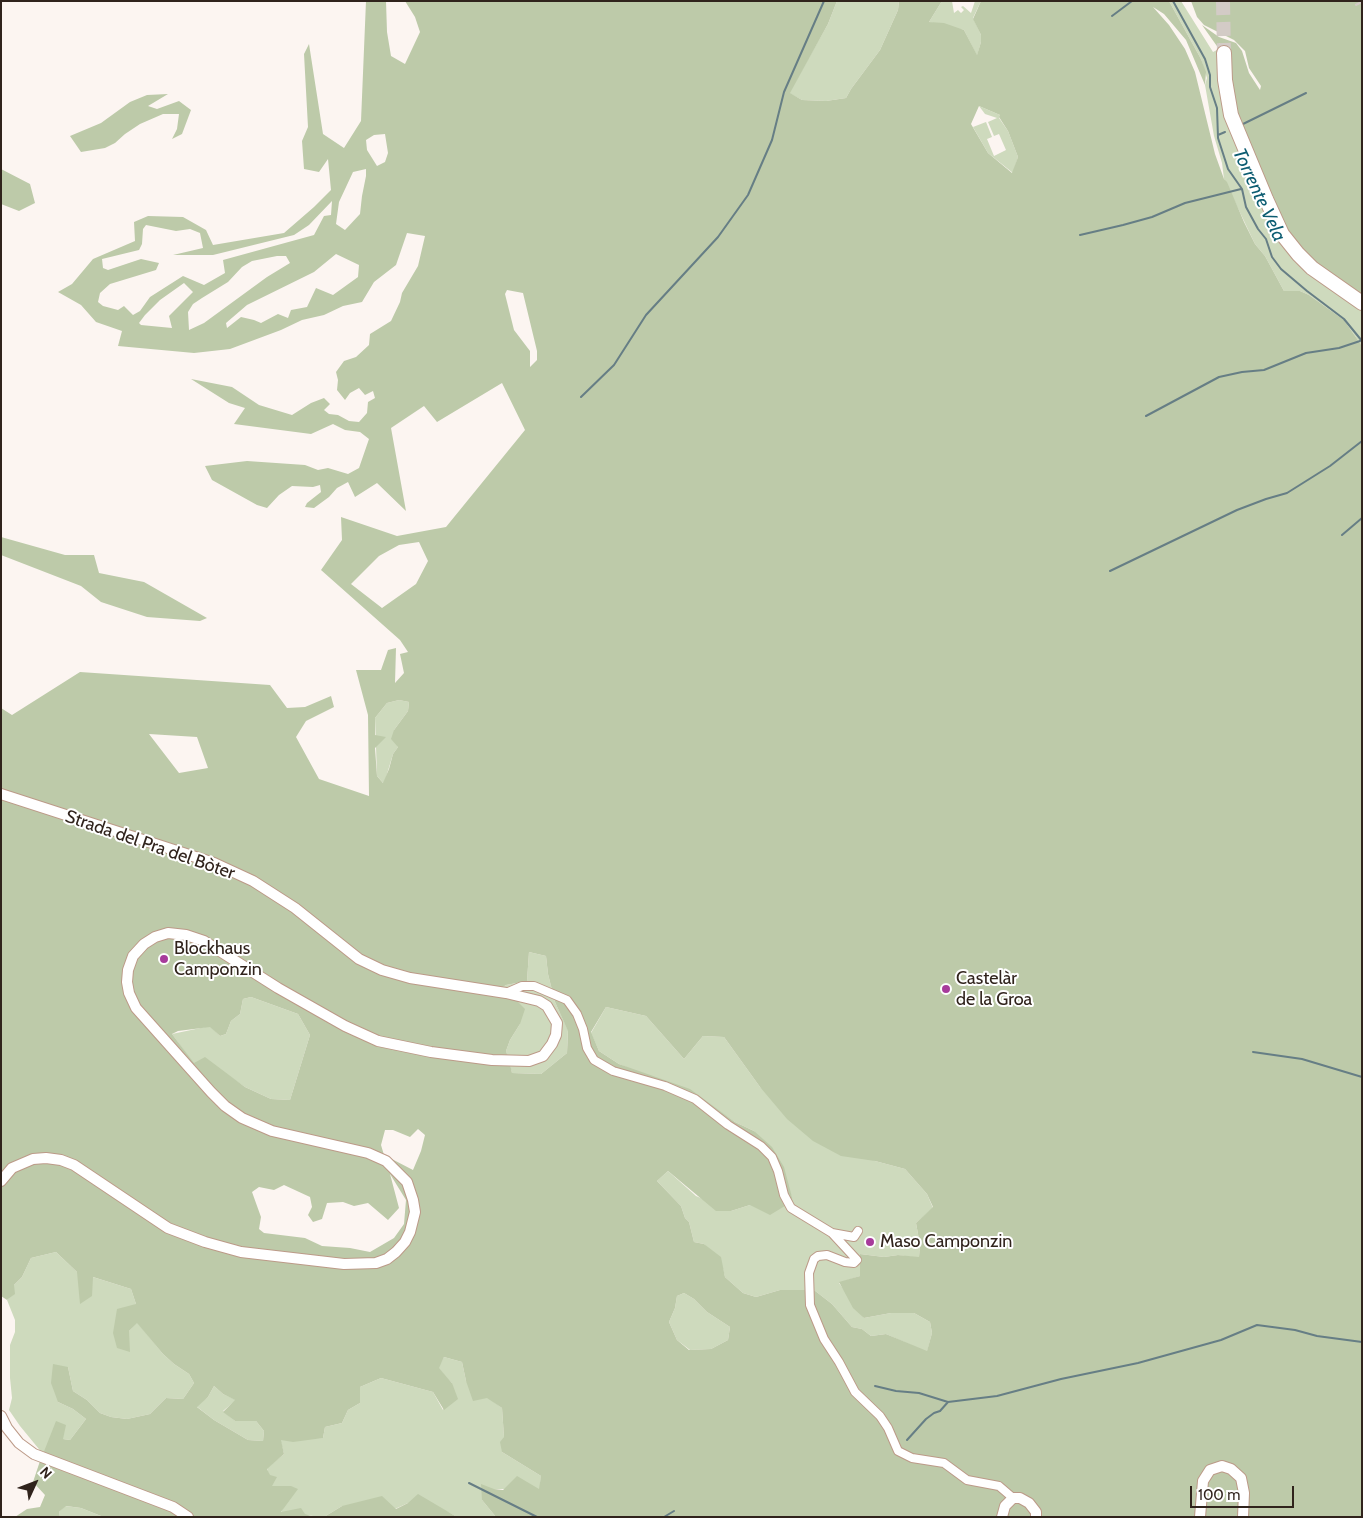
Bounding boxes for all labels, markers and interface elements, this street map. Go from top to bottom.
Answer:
water label: Torrente Vela [1227,145,1291,245]
street label: Strada del Pra del Bòter [62,806,238,884]
place label: Blockhaus Camponzin [174,938,262,981]
marker: Blockhaus Camponzin [158,953,170,965]
place label: Castelàr de la Groa [956,968,1032,1011]
marker: Castelàr de la Groa [940,983,952,995]
place label: Maso Camponzin [880,1231,1012,1253]
marker: Maso Camponzin [864,1236,876,1248]
north arrow [10,1458,60,1508]
text: N [36,1463,56,1483]
scale bar [1193,1476,1297,1508]
text: 100 m [1198,1486,1240,1504]

